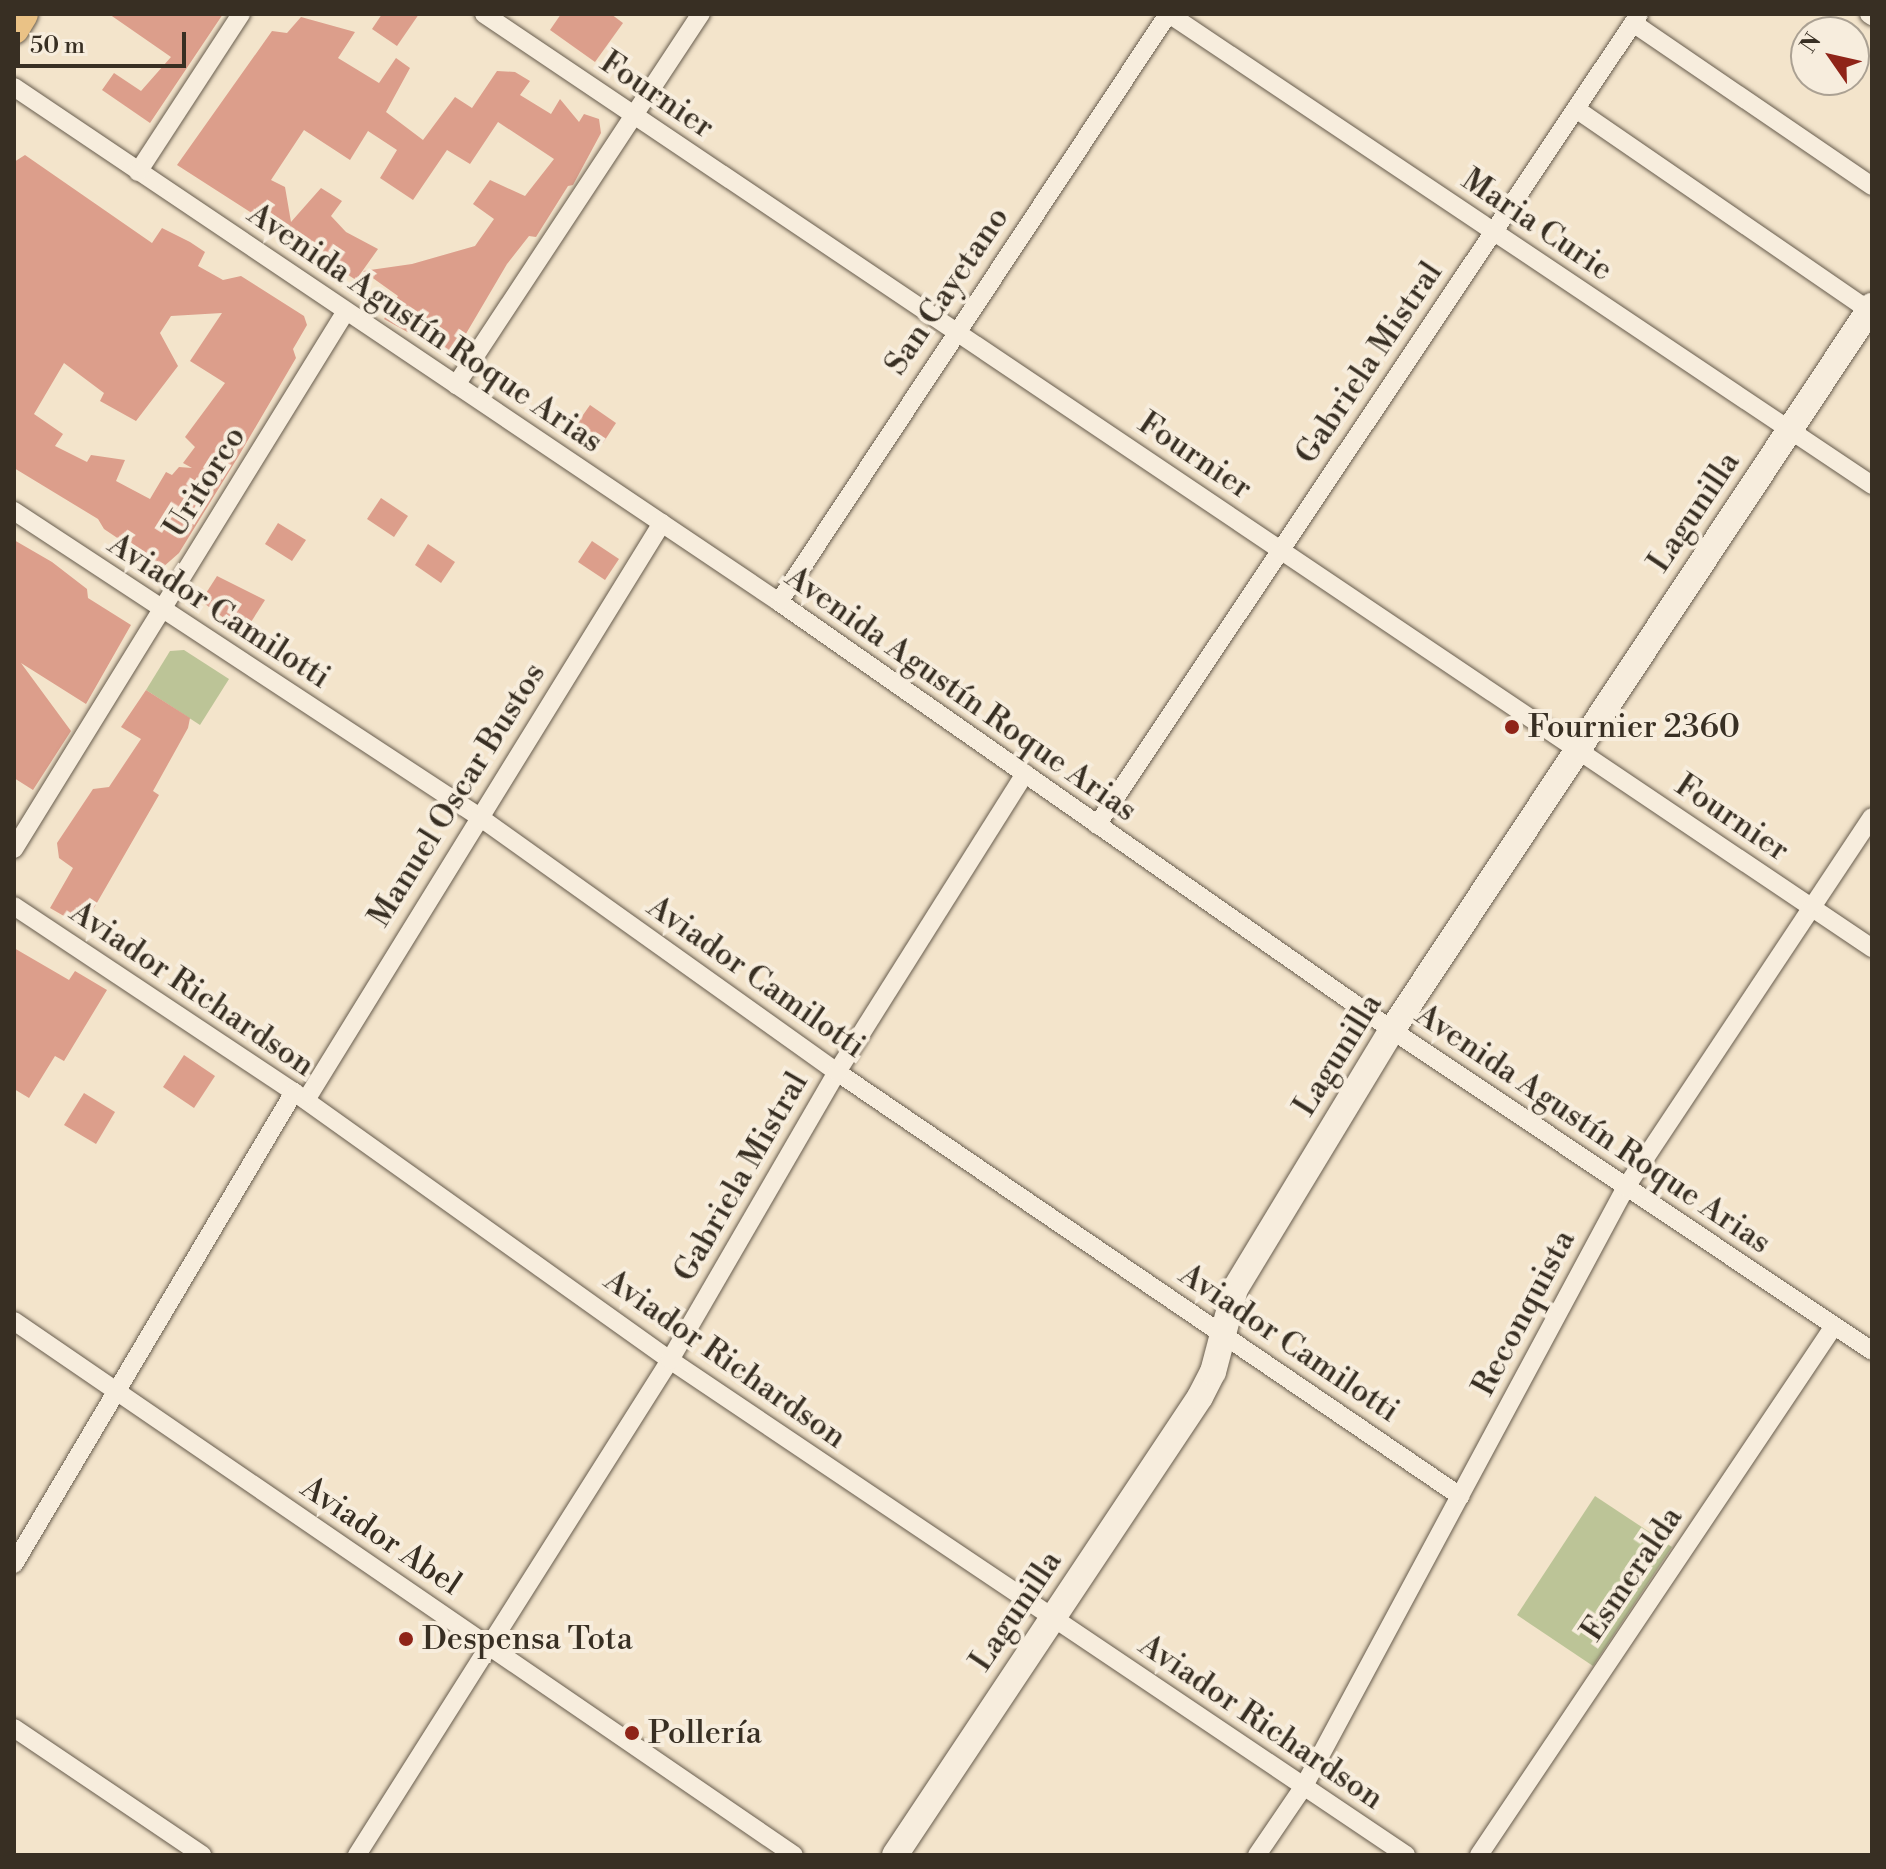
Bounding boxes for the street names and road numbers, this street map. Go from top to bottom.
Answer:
street label: Fournier [593,43,721,147]
street label: Maria Curie [1454,161,1620,289]
street label: Avenida Agustín Roque Arias [240,195,610,461]
street label: San Cayetano [877,200,1017,382]
street label: Gabriela Mistral [1287,255,1451,471]
street label: Fournier [1131,404,1259,508]
street label: Uritorco [156,419,254,545]
street label: Lagunilla [1640,444,1748,580]
street label: Aviador Camilotti [101,525,337,697]
street label: Avenida Agustín Roque Arias [778,558,1144,830]
street label: Manuel Oscar Bustos [360,656,554,934]
street label: Fournier [1668,766,1796,870]
street label: Aviador Camilotti [640,888,872,1066]
street label: Aviador Richardson [63,893,321,1085]
street label: Lagunilla [1285,987,1391,1123]
street label: Avenida Agustín Roque Arias [1408,996,1778,1262]
street label: Gabriela Mistral [666,1066,816,1288]
street label: Reconquista [1464,1224,1584,1402]
street label: Aviador Camilotti [1172,1255,1406,1431]
street label: Aviador Richardson [597,1261,853,1457]
street label: Aviador Abel [294,1468,468,1604]
street label: Esmeralda [1573,1499,1691,1649]
street label: Lagunilla [962,1543,1070,1679]
street label: Aviador Richardson [1132,1626,1390,1818]

